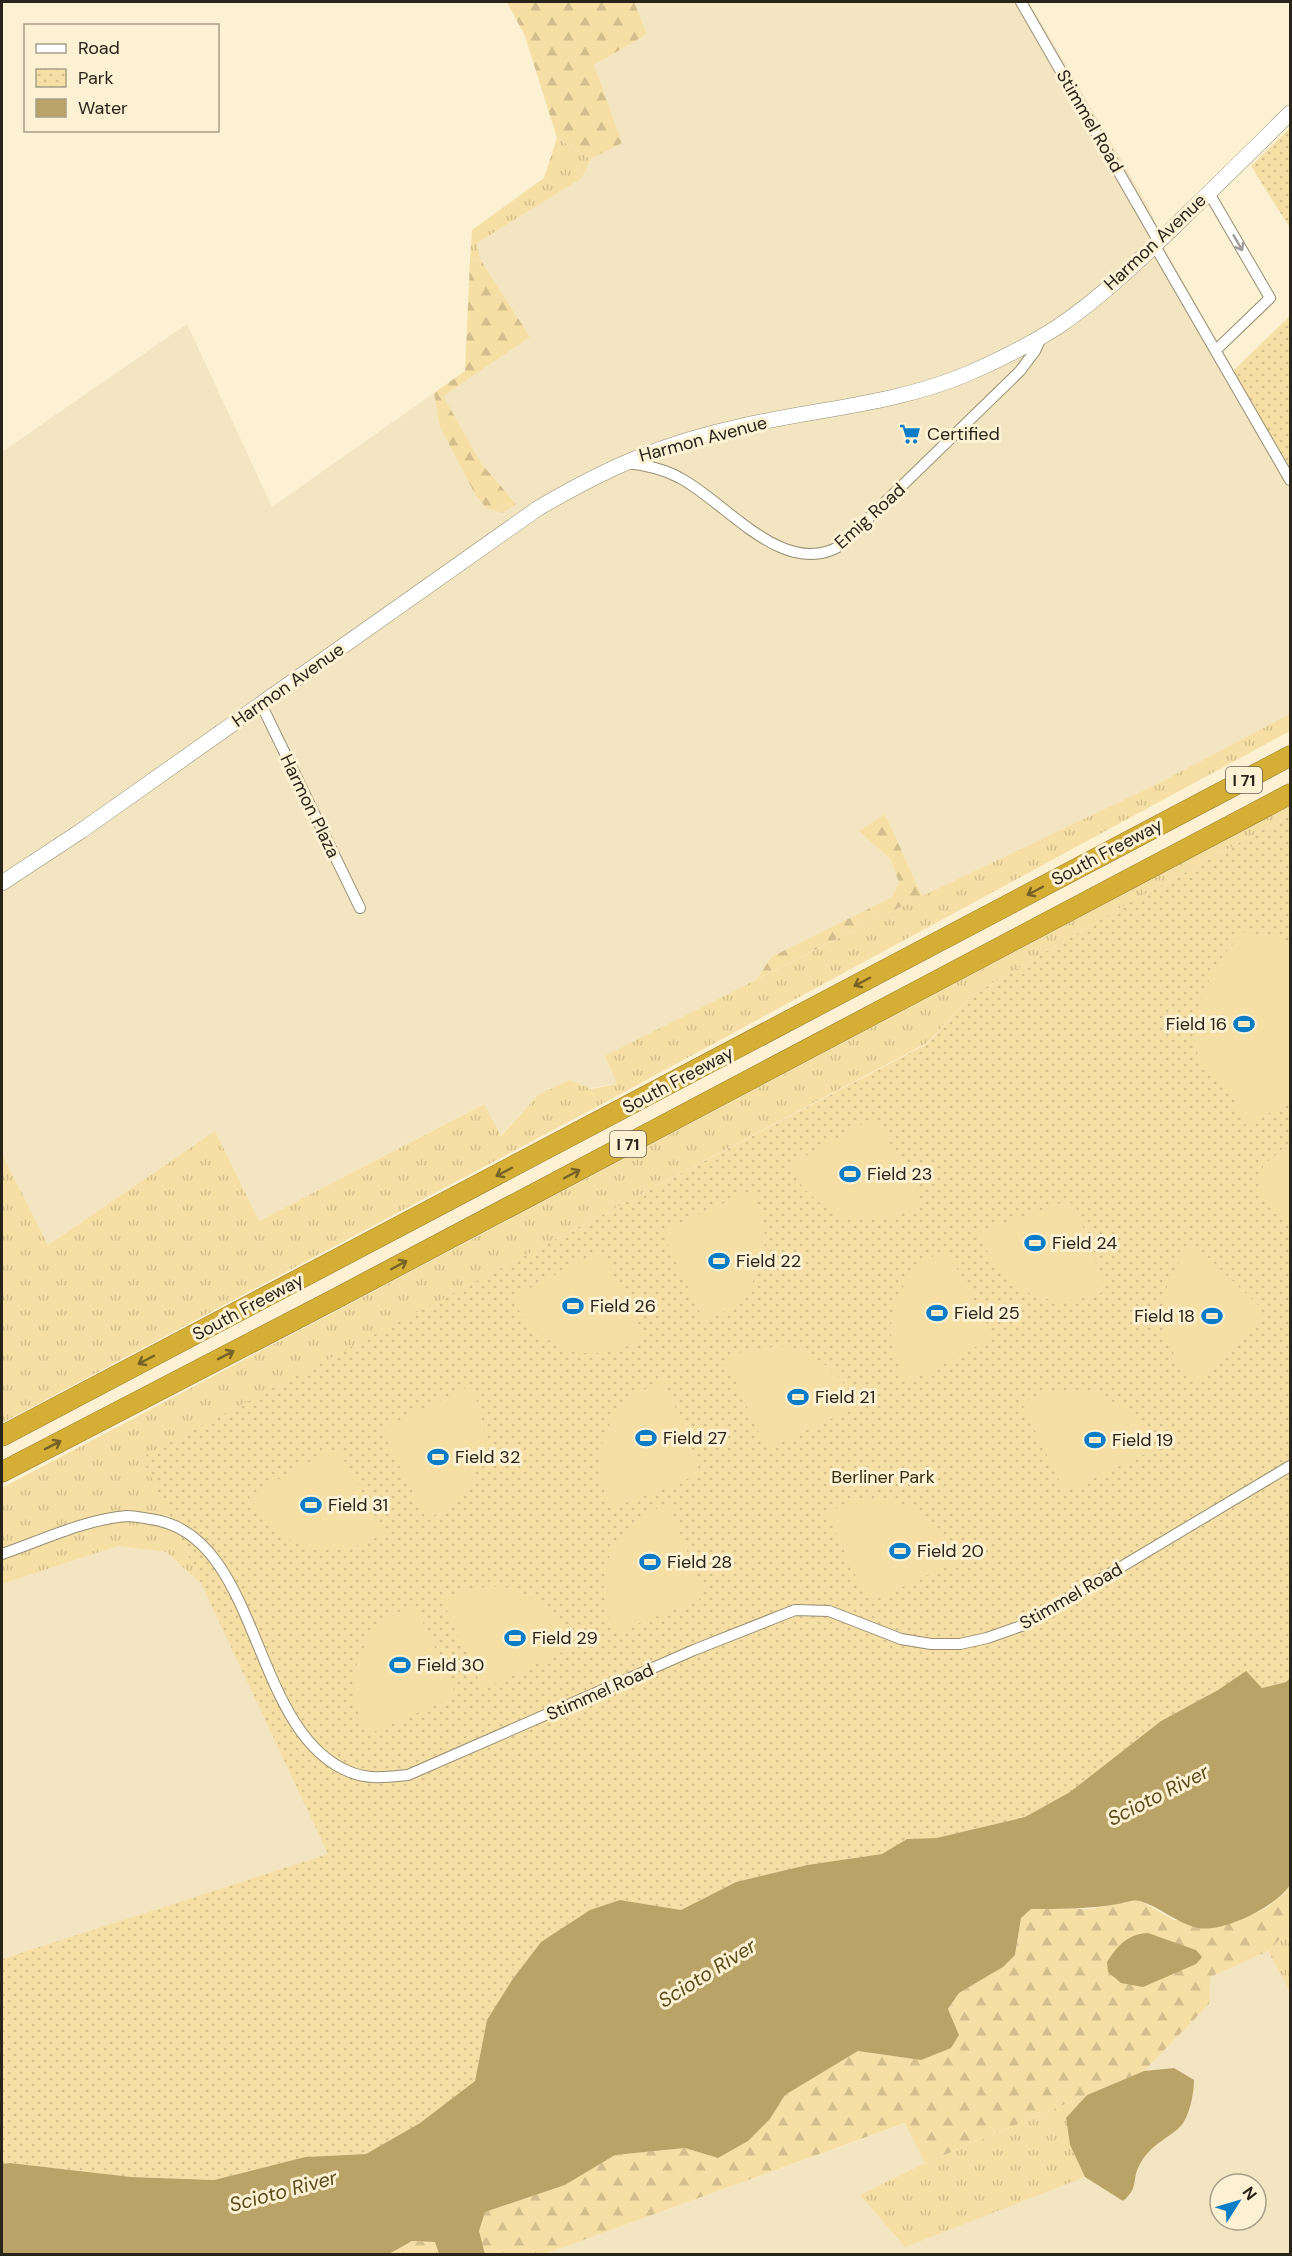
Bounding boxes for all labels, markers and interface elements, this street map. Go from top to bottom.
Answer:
legend [24,24,219,132]
text: Road [78,36,120,60]
street label: Stimmel Road [1051,65,1129,177]
text: Park [78,66,114,90]
text: Water [78,96,128,120]
street label: Harmon Avenue [1099,188,1211,296]
one-way arrow [1233,234,1245,251]
street label: Harmon Avenue [636,410,770,468]
supermarket icon: Certified [898,422,922,446]
place label: Certified [927,422,1000,446]
street label: Emig Road [830,478,910,554]
street label: Harmon Avenue [227,637,349,733]
street label: Harmon Plaza [274,750,346,862]
road number: I 71 [1226,767,1262,793]
street label: South Freeway [1047,813,1167,891]
one-way arrow [1026,886,1044,897]
one-way arrow [854,976,871,988]
place label: Field 16 [1166,1012,1227,1036]
sports icon: Field 16 [1232,1012,1256,1036]
street label: South Freeway [618,1041,738,1119]
road number: I 71 [610,1131,646,1157]
sports icon: Field 23 [838,1162,862,1186]
place label: Field 23 [867,1162,932,1186]
one-way arrow [496,1166,514,1178]
one-way arrow [562,1168,580,1179]
sports icon: Field 24 [1023,1231,1047,1255]
place label: Field 24 [1052,1231,1117,1255]
sports icon: Field 22 [707,1249,731,1273]
place label: Field 22 [736,1249,801,1273]
one-way arrow [390,1259,408,1270]
street label: South Freeway [188,1268,308,1346]
sports icon: Field 26 [561,1294,585,1318]
place label: Field 26 [590,1294,656,1318]
sports icon: Field 25 [925,1301,949,1325]
place label: Field 25 [954,1301,1020,1325]
place label: Field 18 [1134,1304,1195,1328]
sports icon: Field 18 [1200,1304,1224,1328]
one-way arrow [217,1349,235,1360]
one-way arrow [137,1355,155,1367]
sports icon: Field 21 [786,1385,810,1409]
place label: Field 21 [815,1385,875,1409]
sports icon: Field 27 [634,1426,658,1450]
place label: Field 27 [663,1426,727,1450]
sports icon: Field 19 [1083,1428,1107,1452]
place label: Field 19 [1112,1428,1173,1452]
one-way arrow [44,1438,62,1450]
sports icon: Field 32 [426,1445,450,1469]
place label: Field 32 [455,1445,520,1469]
park label: Berliner Park [831,1465,935,1489]
sports icon: Field 31 [299,1493,323,1517]
place label: Field 31 [328,1493,388,1517]
sports icon: Field 20 [888,1539,912,1563]
place label: Field 20 [917,1539,984,1563]
sports icon: Field 28 [638,1550,662,1574]
place label: Field 28 [667,1550,732,1574]
street label: Stimmel Road [1015,1557,1127,1635]
sports icon: Field 29 [503,1626,527,1650]
place label: Field 29 [532,1626,598,1650]
sports icon: Field 30 [388,1653,412,1677]
place label: Field 30 [417,1653,484,1677]
street label: Stimmel Road [543,1658,657,1726]
water label: Scioto River [1103,1758,1214,1832]
water label: Scioto River [653,1932,761,2013]
water label: Scioto River [226,2164,340,2218]
north arrow [1208,2172,1268,2232]
text: N [1238,2182,1261,2204]

